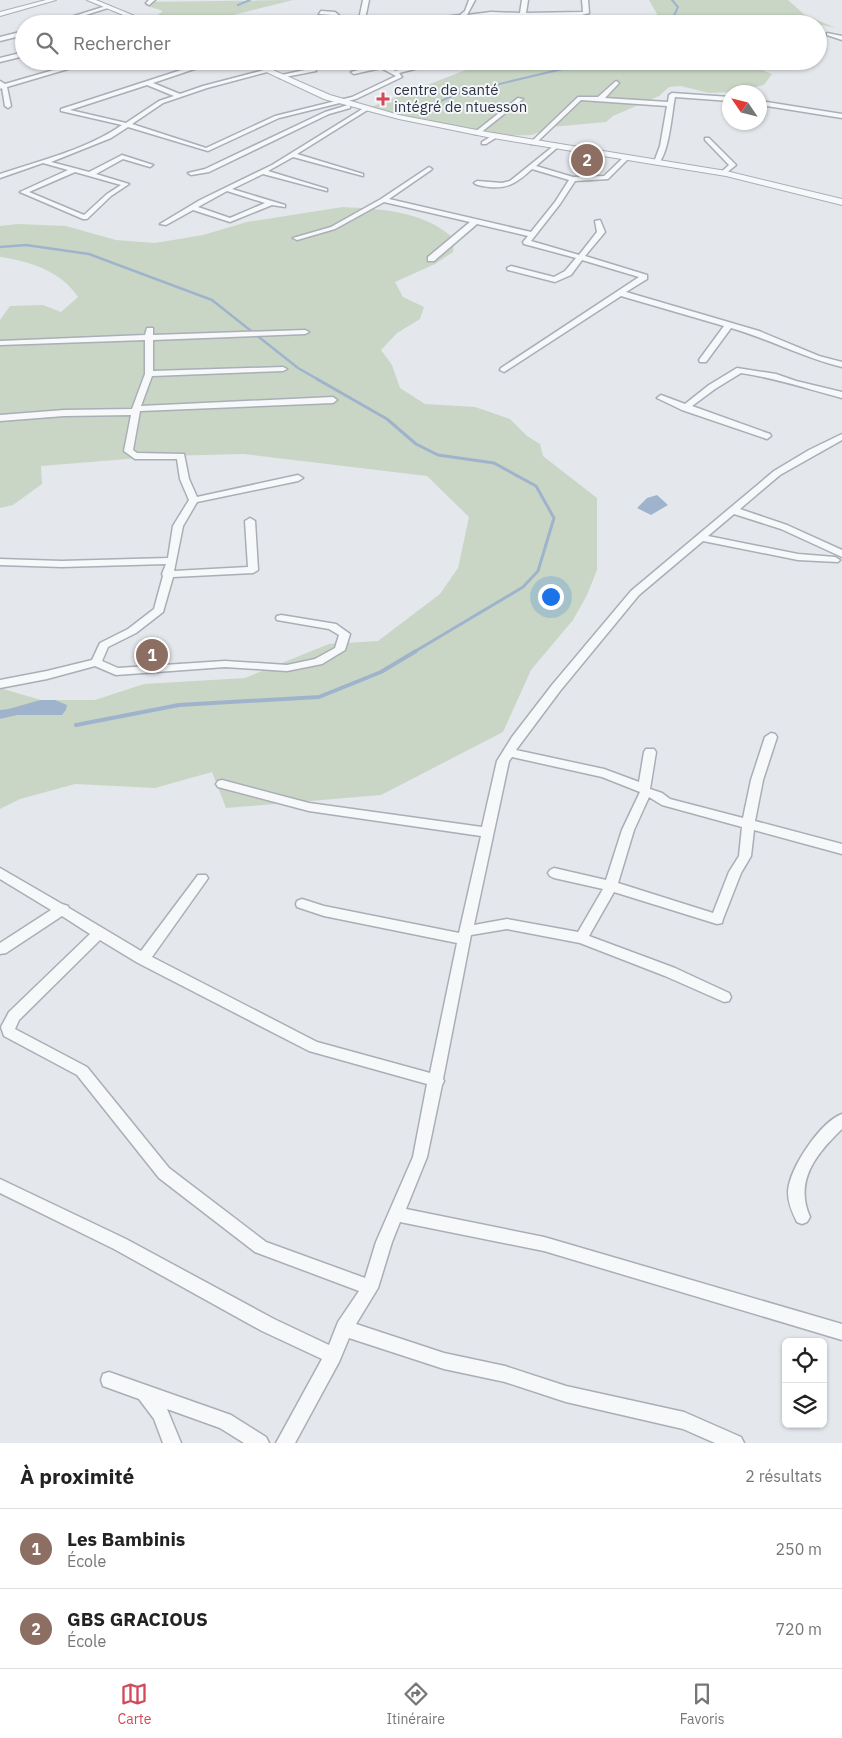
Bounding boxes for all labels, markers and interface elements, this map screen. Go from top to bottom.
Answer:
search box [15,15,827,70]
icon: search [33,29,61,57]
text: Rechercher [73,31,171,55]
place label: centre de santé intégré de ntuesson [394,80,527,116]
north arrow [722,85,767,130]
marker: centre de santé intégré de ntuesson [376,92,390,106]
pin: 2 [571,141,603,179]
your location [538,584,564,610]
pin: 1 [136,636,168,674]
map controls [782,1338,827,1428]
button: locate [782,1338,827,1383]
button: layers [782,1383,827,1428]
text: À proximité [20,1462,134,1490]
text: 2 résultats [745,1466,822,1486]
text: Les Bambinis [67,1527,185,1551]
text: 1 [31,1539,41,1559]
text: 250 m [775,1539,822,1559]
text: École [67,1551,106,1571]
text: GBS GRACIOUS [67,1607,208,1631]
text: 2 [31,1619,41,1639]
text: 720 m [775,1619,822,1639]
text: École [67,1631,106,1651]
tab: Carte [117,1680,151,1728]
tab: Itinéraire [386,1680,445,1728]
tab: Favoris [680,1680,725,1728]

